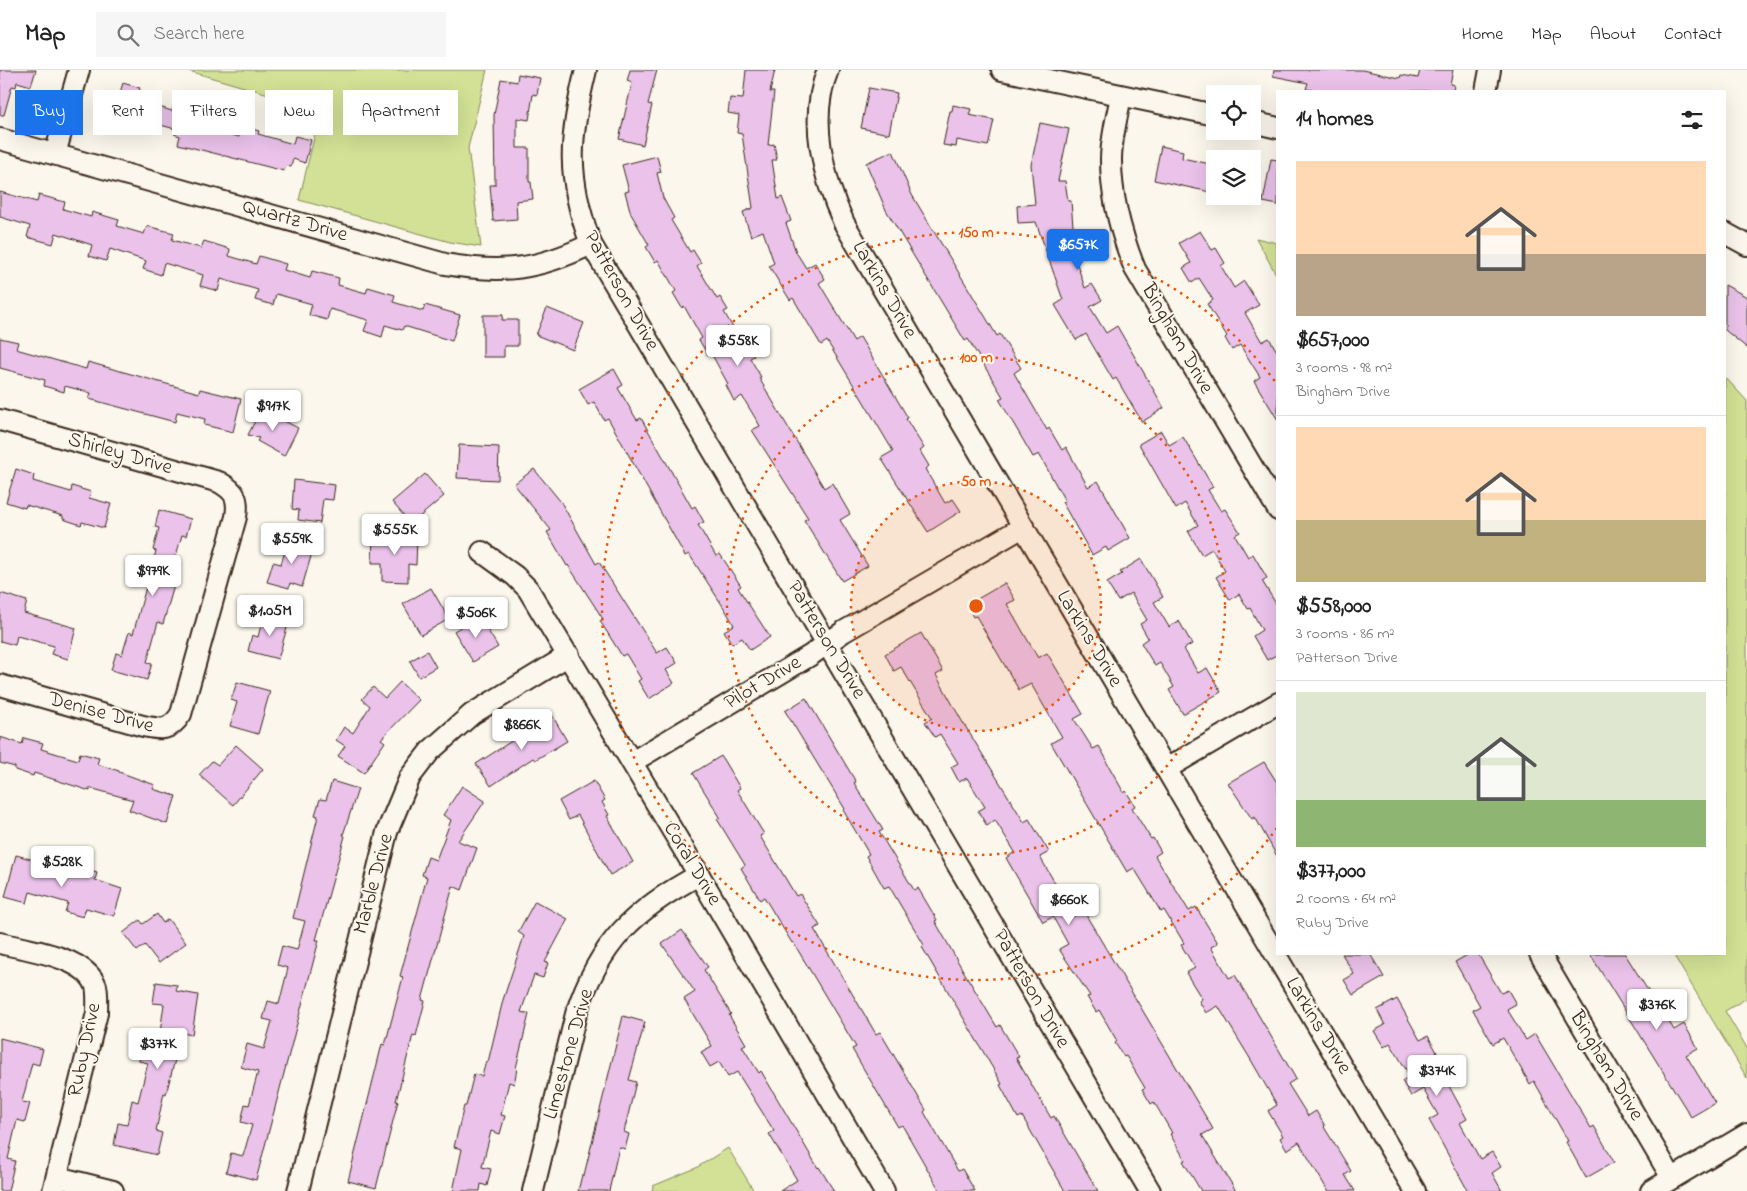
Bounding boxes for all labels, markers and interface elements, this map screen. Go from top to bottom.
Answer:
search box [96,12,446,57]
text: Map [25,17,66,52]
icon: search [114,21,142,49]
text: Search here [154,21,245,48]
text: Home [1462,22,1503,48]
text: Map [1531,22,1562,48]
text: About [1590,22,1636,48]
text: Contact [1664,22,1722,48]
map controls [1206,85,1261,205]
button: locate [1206,85,1261,140]
chip: Buy [15,90,83,135]
chip: Rent [93,90,162,135]
chip: Filters [172,90,255,135]
chip: New [265,90,333,135]
chip: Apartment [343,90,458,135]
text: 14 homes [1296,105,1374,135]
icon: filters [1678,106,1706,134]
button: layers [1206,150,1261,205]
street label: Quartz Drive [239,192,352,251]
icon: home [1456,194,1546,284]
text: 150 m [958,222,994,244]
street label: Patterson Drive [576,225,667,357]
pin: $657K [1043,228,1113,271]
text: $657K [1058,233,1098,257]
street label: Larkins Drive [844,235,924,345]
street label: Bingham Drive [1131,277,1221,402]
pin: $558K [703,324,773,367]
text: $657,000 [1296,326,1369,356]
text: $558K [717,329,759,353]
text: 100 m [959,347,993,369]
text: 3 rooms · 98 m² [1296,356,1392,380]
text: Bingham Drive [1296,380,1390,404]
pin: $917K [238,390,308,432]
text: $917K [256,394,290,418]
street label: Shirley Drive [64,425,176,485]
icon: home [1456,459,1546,549]
text: 50 m [961,471,992,493]
pin: $555K [360,514,430,556]
text: $555K [373,518,417,542]
pin: $559K [257,522,327,565]
text: $559K [272,527,312,551]
pin: $979K [118,554,188,597]
text: $979K [136,559,170,583]
street label: Patterson Drive [779,575,873,705]
street label: Larkins Drive [1048,585,1130,694]
text: $558,000 [1296,592,1371,622]
pin: $1.05M [229,594,311,637]
pin: $506K [441,596,511,639]
centre of rings [967,597,985,615]
text: $1.05M [248,599,292,623]
text: $506K [456,601,496,625]
text: 3 rooms · 86 m² [1296,622,1394,646]
text: Patterson Drive [1296,646,1398,670]
street label: Pilot Drive [719,648,808,718]
street label: Denise Drive [44,684,158,742]
pin: $866K [487,708,557,751]
text: $866K [503,713,541,737]
icon: home [1456,724,1546,814]
street label: Coral Drive [655,816,729,912]
street label: Marble Drive [346,830,402,938]
pin: $528K [27,846,97,888]
text: $528K [42,850,82,874]
text: $377,000 [1296,857,1366,887]
pin: $660K [1034,884,1104,926]
text: 2 rooms · 64 m² [1296,887,1396,911]
text: $660K [1050,888,1088,912]
text: Ruby Drive [1296,911,1369,935]
street label: Patterson Drive [985,924,1078,1055]
street label: Larkins Drive [1277,972,1359,1081]
street label: Limestone Drive [536,985,602,1123]
pin: $376K [1622,988,1692,1031]
text: $376K [1638,993,1676,1017]
street label: Ruby Drive [60,1000,112,1100]
street label: Bingham Drive [1559,1004,1651,1128]
pin: $377K [123,1028,193,1070]
text: $377K [139,1032,177,1056]
pin: $374K [1402,1054,1472,1097]
text: $374K [1418,1059,1456,1083]

